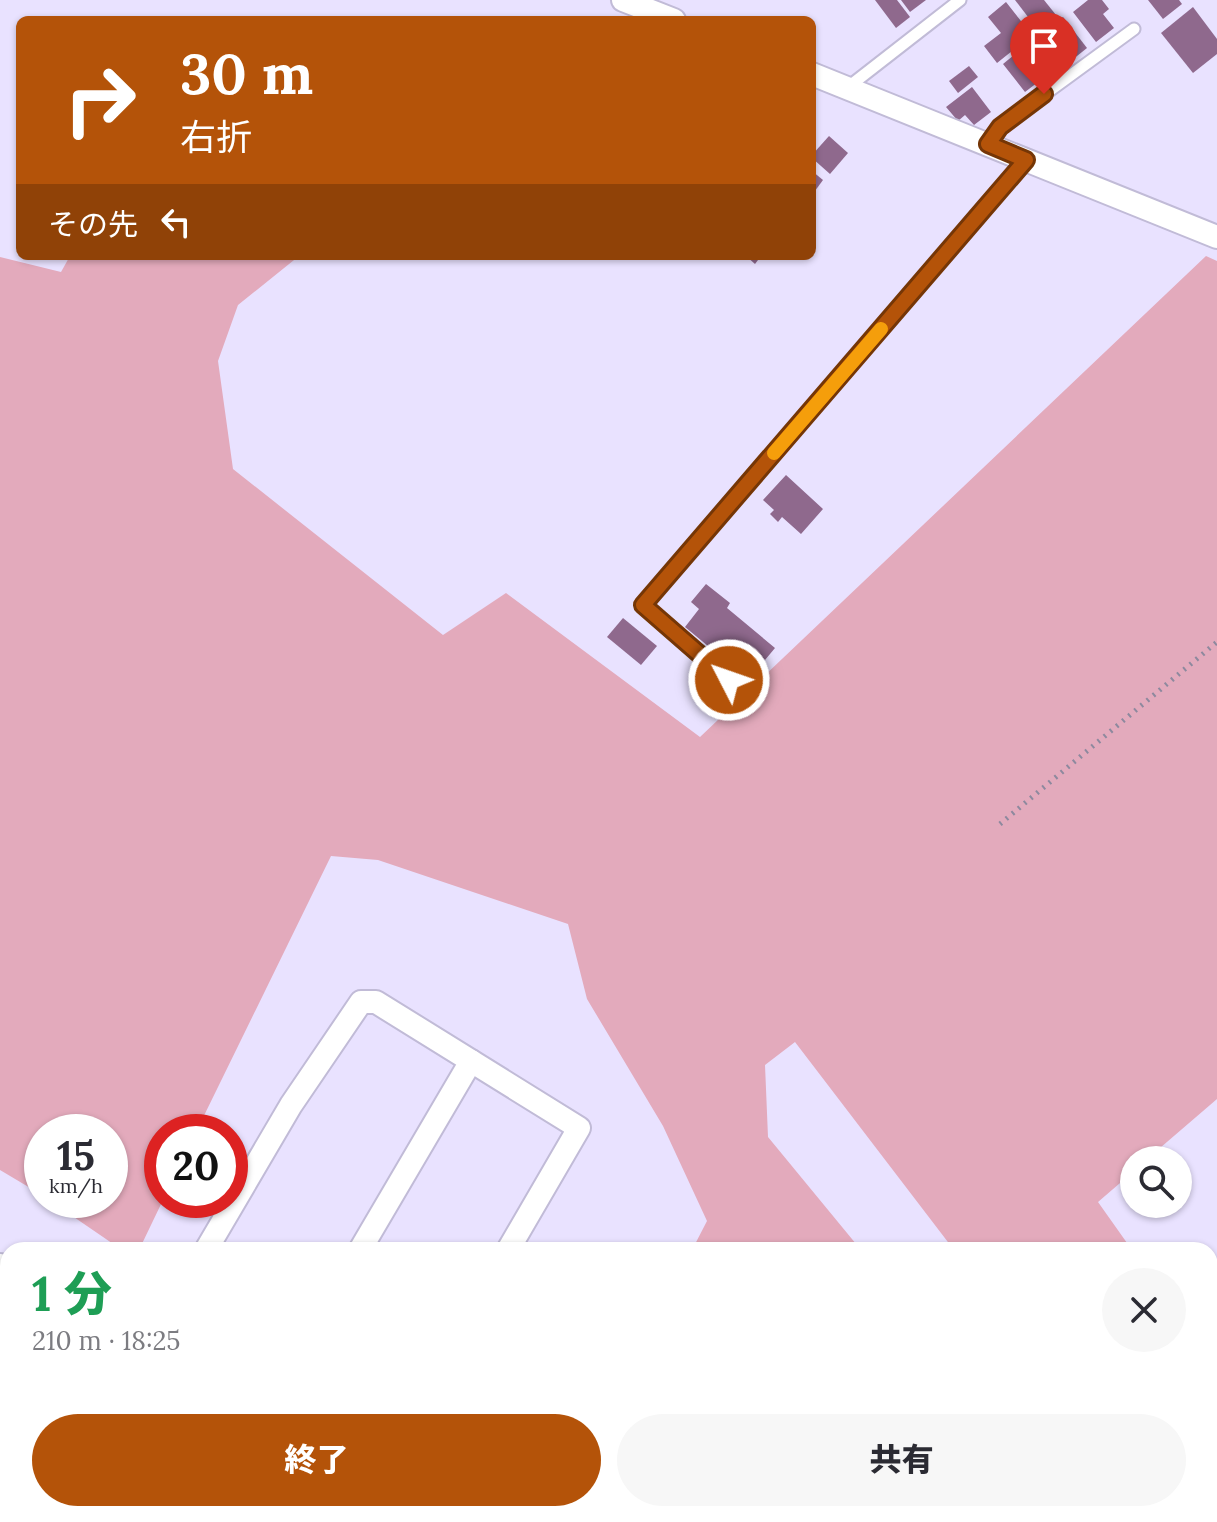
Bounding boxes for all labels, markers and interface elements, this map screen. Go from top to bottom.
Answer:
pin [1010,12,1078,94]
icon: arrive [1022,24,1066,68]
text: 30 m [180,38,313,109]
icon: right [48,48,152,152]
text: 右折 [180,114,252,160]
icon: left [154,200,198,244]
text: その先 [48,205,138,243]
position arrow [687,638,771,722]
speed limit sign: 20 [144,1114,248,1218]
text: 15 [57,1130,95,1181]
map controls [1120,1146,1192,1218]
button: search [1120,1146,1192,1218]
text: km/h [49,1173,103,1198]
text: 1 分 [32,1263,112,1324]
button: close [1102,1268,1186,1352]
text: 210 m · 18:25 [32,1324,181,1357]
button: 終了 [32,1414,601,1506]
button: 共有 [617,1414,1186,1506]

